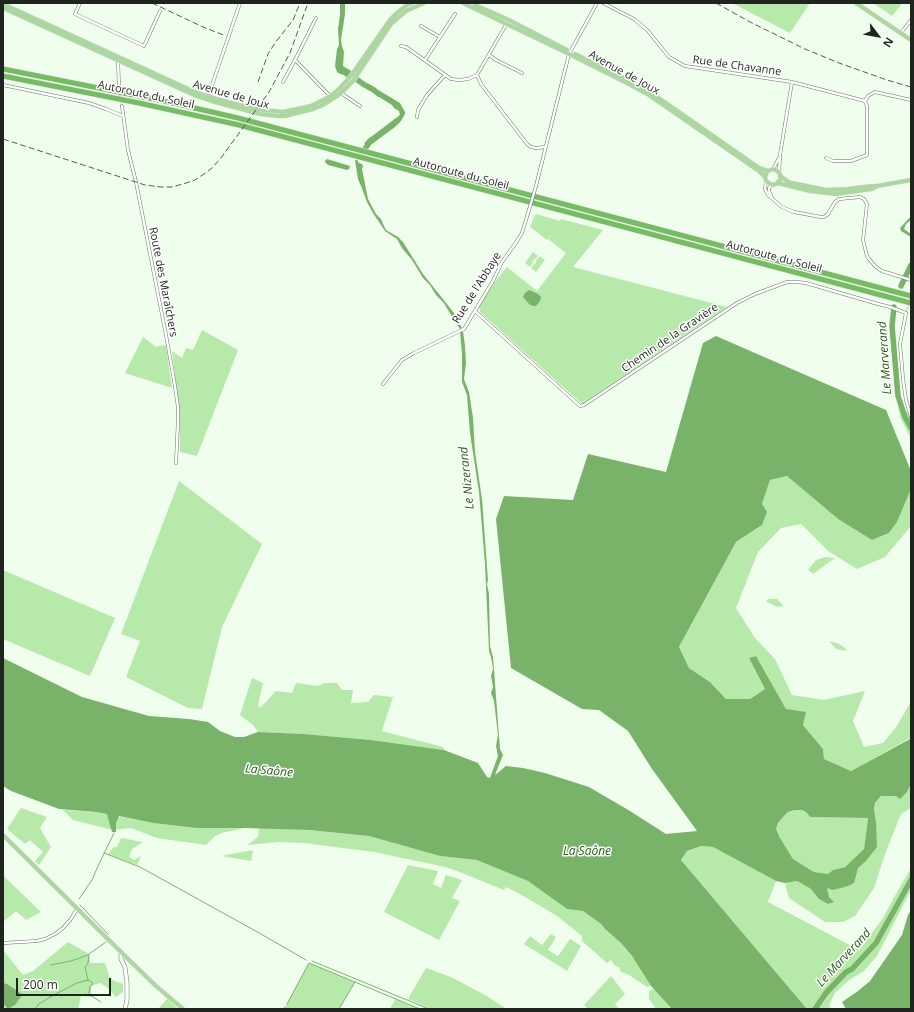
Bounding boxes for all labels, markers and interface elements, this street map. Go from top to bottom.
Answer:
north arrow [858,16,898,56]
text: N [880,35,897,50]
street label: Avenue de Joux [586,48,662,98]
street label: Rue de Chavanne [692,53,782,79]
street label: Autoroute du Soleil [96,78,196,112]
street label: Avenue de Joux [191,78,271,112]
street label: Autoroute du Soleil [412,155,510,193]
street label: Route des Maraîchers [146,226,180,338]
street label: Autoroute du Soleil [725,238,823,276]
street label: Rue de l'Abbaye [450,250,504,326]
street label: Chemin de la Gravière [619,301,721,375]
water label: Le Marverand [875,321,895,395]
water label: Le Nizerand [457,446,477,510]
water label: La Saône [244,762,294,780]
water label: La Saône [563,845,611,859]
water label: Le Marverand [814,926,874,990]
scale bar [18,970,113,996]
text: 200 m [23,976,58,993]

